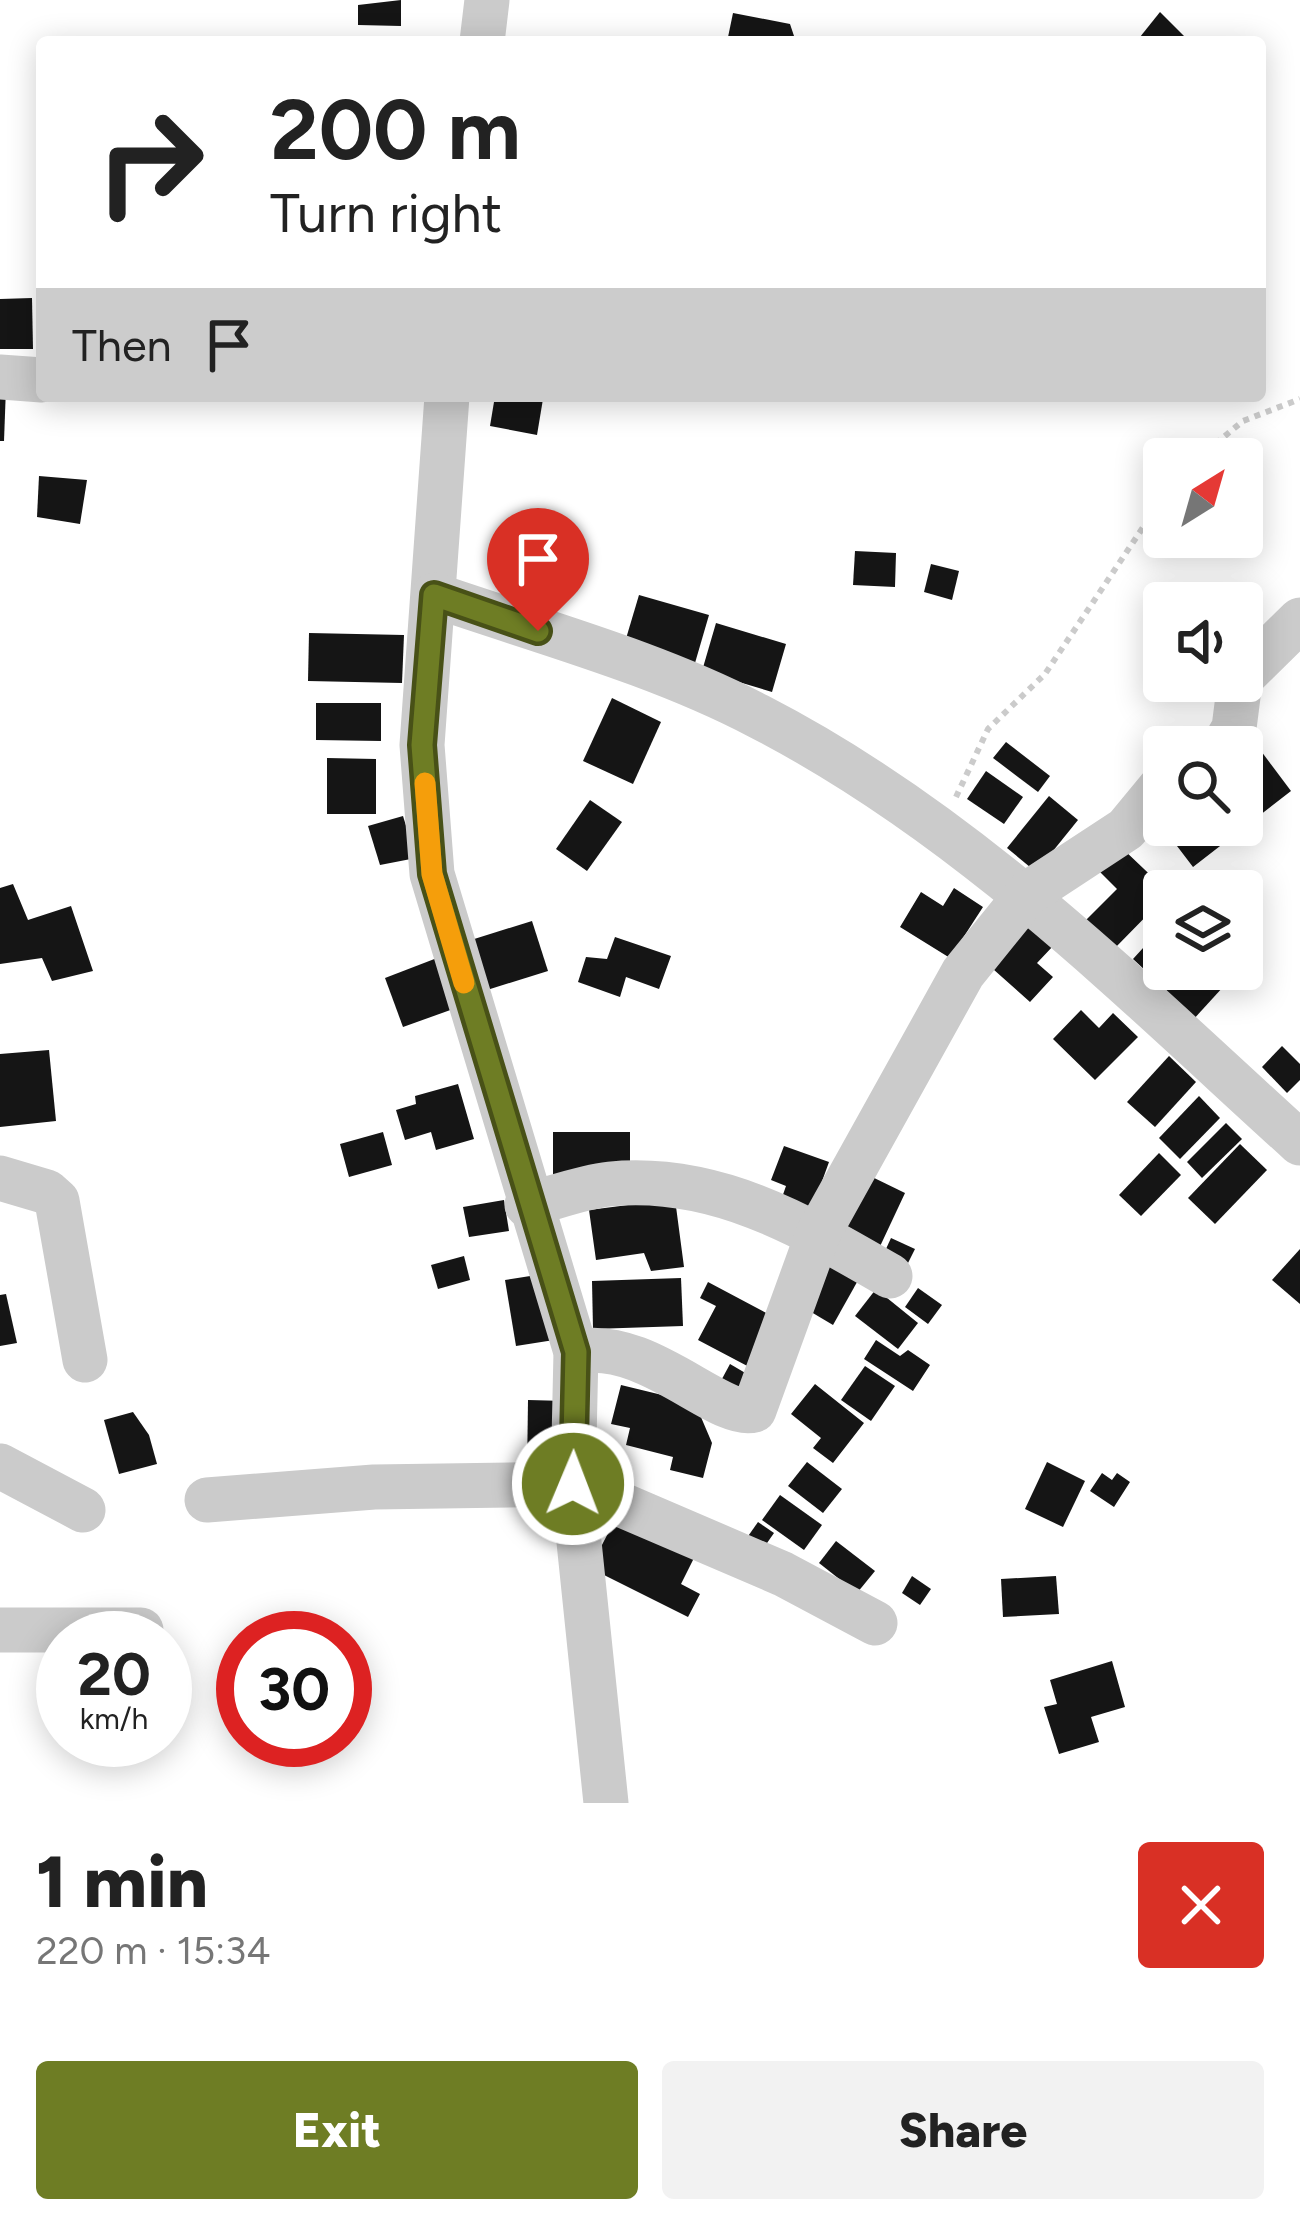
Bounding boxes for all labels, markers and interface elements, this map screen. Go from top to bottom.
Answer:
text: 200 m [270,79,521,180]
icon: right [72,84,228,240]
text: Turn right [270,181,502,246]
icon: arrive [196,312,262,378]
text: Then [72,318,172,372]
north arrow [1143,438,1263,558]
map controls [1143,438,1263,990]
pin [487,508,589,631]
icon: arrive [505,526,571,592]
button: sound [1143,582,1263,702]
button: search [1143,726,1263,846]
button: layers [1143,870,1263,990]
position arrow [510,1421,636,1547]
speed limit sign: 30 [216,1611,372,1767]
text: 20 [77,1638,151,1710]
text: km/h [80,1700,148,1737]
text: 1 min [36,1839,208,1925]
button: close [1138,1842,1264,1968]
text: 220 m · 15:34 [36,1927,270,1974]
button: Exit [36,2061,638,2199]
button: Share [662,2061,1264,2199]

